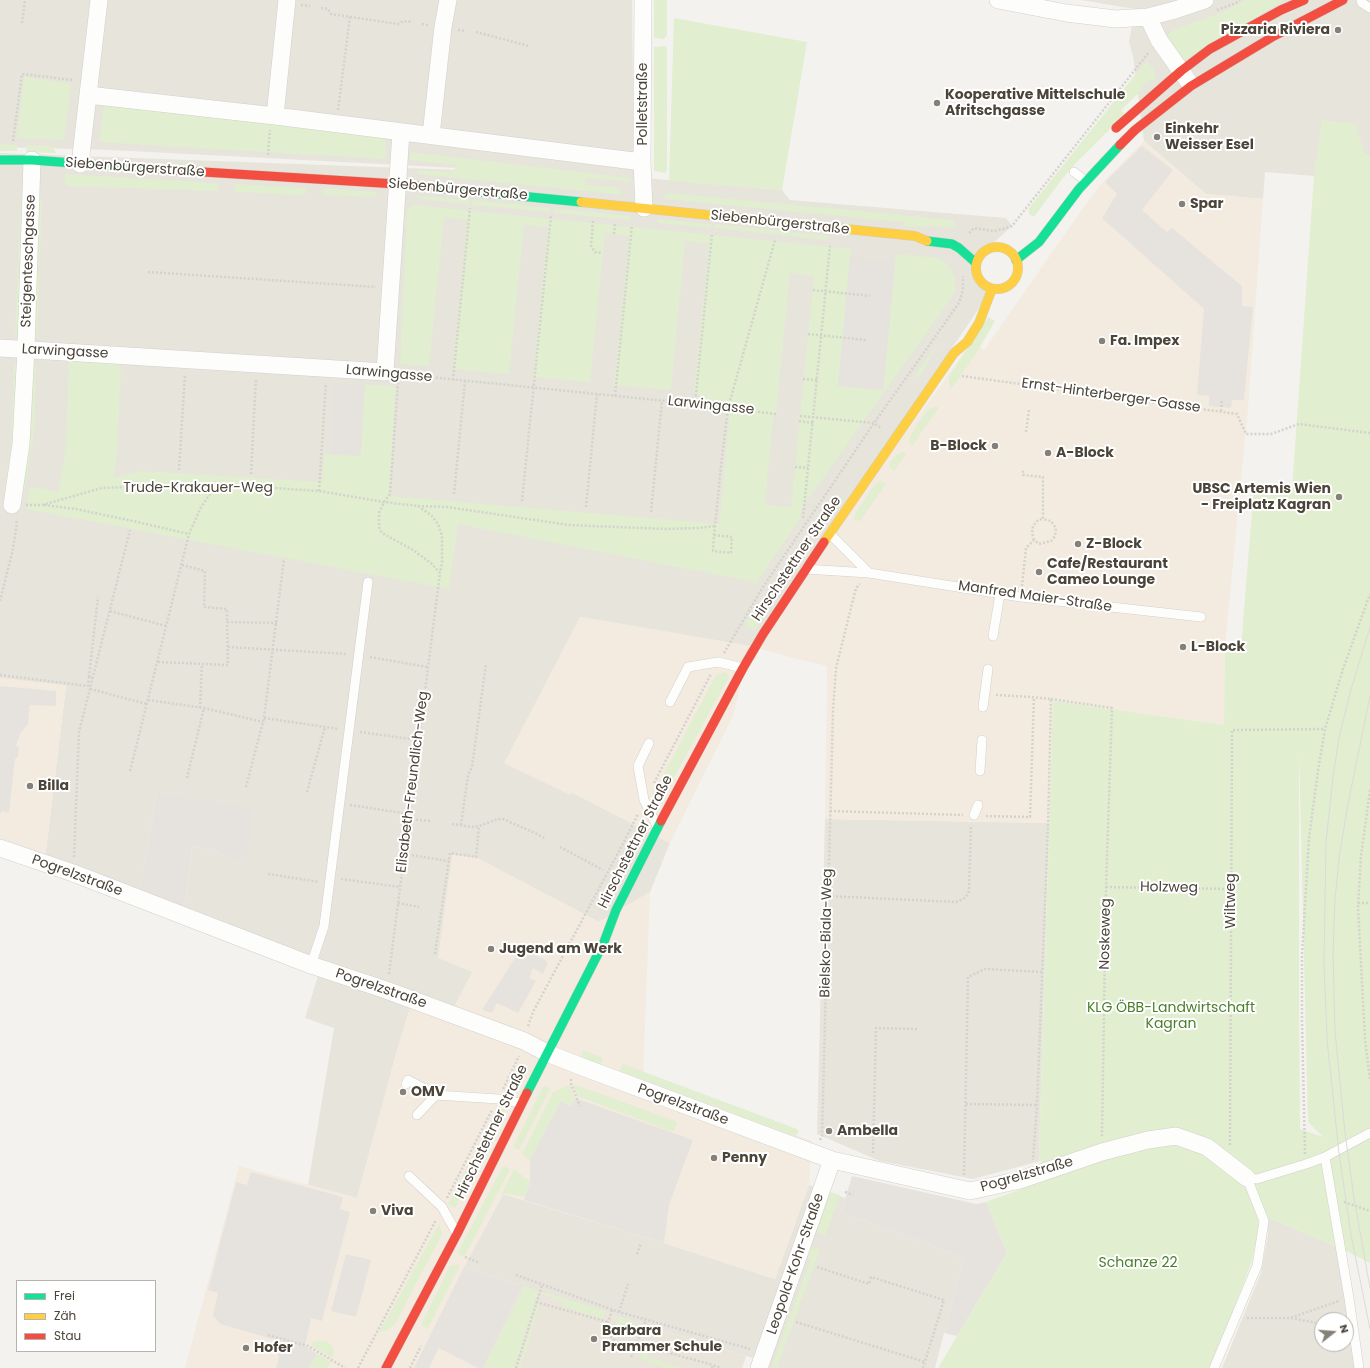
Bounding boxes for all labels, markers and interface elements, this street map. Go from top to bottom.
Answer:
place label: Pizzaria Riviera [1221,22,1330,38]
marker: Pizzaria Riviera [1333,25,1343,35]
street label: Polletstraße [635,62,651,146]
place label: Kooperative Mittelschule Afritschgasse [945,87,1125,120]
marker: Kooperative Mittelschule Afritschgasse [932,98,942,108]
place label: Einkehr Weisser Esel [1165,121,1254,154]
marker: Einkehr Weisser Esel [1152,132,1162,142]
street label: Siebenbürgerstraße [65,155,205,181]
street label: Siebenbürgerstraße [388,176,528,204]
street label: Steigenteschgasse [18,194,40,328]
place label: Spar [1190,196,1224,212]
marker: Spar [1177,199,1187,209]
street label: Siebenbürgerstraße [710,207,850,239]
place label: Fa. Impex [1110,333,1179,349]
marker: Fa. Impex [1097,336,1107,346]
street label: Larwingasse [21,341,109,363]
street label: Larwingasse [345,362,433,386]
street label: Ernst-Hinterberger-Gasse [1020,375,1202,417]
street label: Larwingasse [667,393,755,419]
place label: B-Block [930,438,987,454]
marker: B-Block [990,441,1000,451]
place label: A-Block [1056,445,1114,461]
marker: A-Block [1043,448,1053,458]
street label: Trude-Krakauer-Weg [123,480,273,496]
place label: UBSC Artemis Wien - Freiplatz Kagran [1192,481,1331,514]
marker: UBSC Artemis Wien - Freiplatz Kagran [1334,492,1344,502]
street label: Hirschstettner Straße [749,493,845,625]
place label: Z-Block [1086,536,1142,552]
marker: Z-Block [1073,539,1083,549]
place label: Cafe/Restaurant Cameo Lounge [1047,556,1168,588]
marker: Cafe/Restaurant Cameo Lounge [1034,567,1044,577]
street label: Manfred Maier-Straße [957,578,1113,616]
place label: L-Block [1191,639,1245,655]
marker: L-Block [1178,642,1188,652]
street label: Elisabeth-Freundlich-Weg [394,690,432,874]
street label: Hirschstettner Straße [595,773,677,911]
place label: Billa [38,778,69,794]
marker: Billa [25,781,35,791]
street label: Pogrelzstraße [29,852,125,900]
street label: Bielsko-Biala-Weg [817,868,837,998]
street label: Wiltweg [1223,873,1239,929]
street label: Holzweg [1140,879,1198,897]
street label: Noskeweg [1097,898,1115,970]
place label: Jugend am Werk [499,941,622,957]
marker: Jugend am Werk [486,944,496,954]
street label: Pogrelzstraße [333,966,429,1012]
park label: KLG ÖBB-Landwirtschaft Kagran [1087,1000,1255,1032]
street label: Hirschstettner Straße [452,1062,532,1202]
street label: Pogrelzstraße [635,1081,731,1129]
place label: OMV [411,1084,445,1100]
marker: OMV [398,1087,408,1097]
place label: Ambella [837,1123,898,1139]
marker: Ambella [824,1126,834,1136]
place label: Penny [722,1150,767,1166]
marker: Penny [709,1153,719,1163]
street label: Pogrelzstraße [979,1154,1075,1196]
street label: Leopold-Kohr-Straße [764,1191,828,1337]
place label: Viva [381,1203,414,1219]
marker: Viva [368,1206,378,1216]
park label: Schanze 22 [1099,1255,1177,1271]
legend [16,1280,156,1352]
text: Frei [54,1287,75,1304]
text: Zäh [54,1307,76,1324]
north arrow [1314,1312,1354,1352]
text: N [1336,1322,1353,1335]
place label: Barbara Prammer Schule [602,1323,722,1356]
text: Stau [54,1327,81,1344]
marker: Barbara Prammer Schule [589,1334,599,1344]
place label: Hofer [254,1340,293,1356]
marker: Hofer [241,1343,251,1353]

